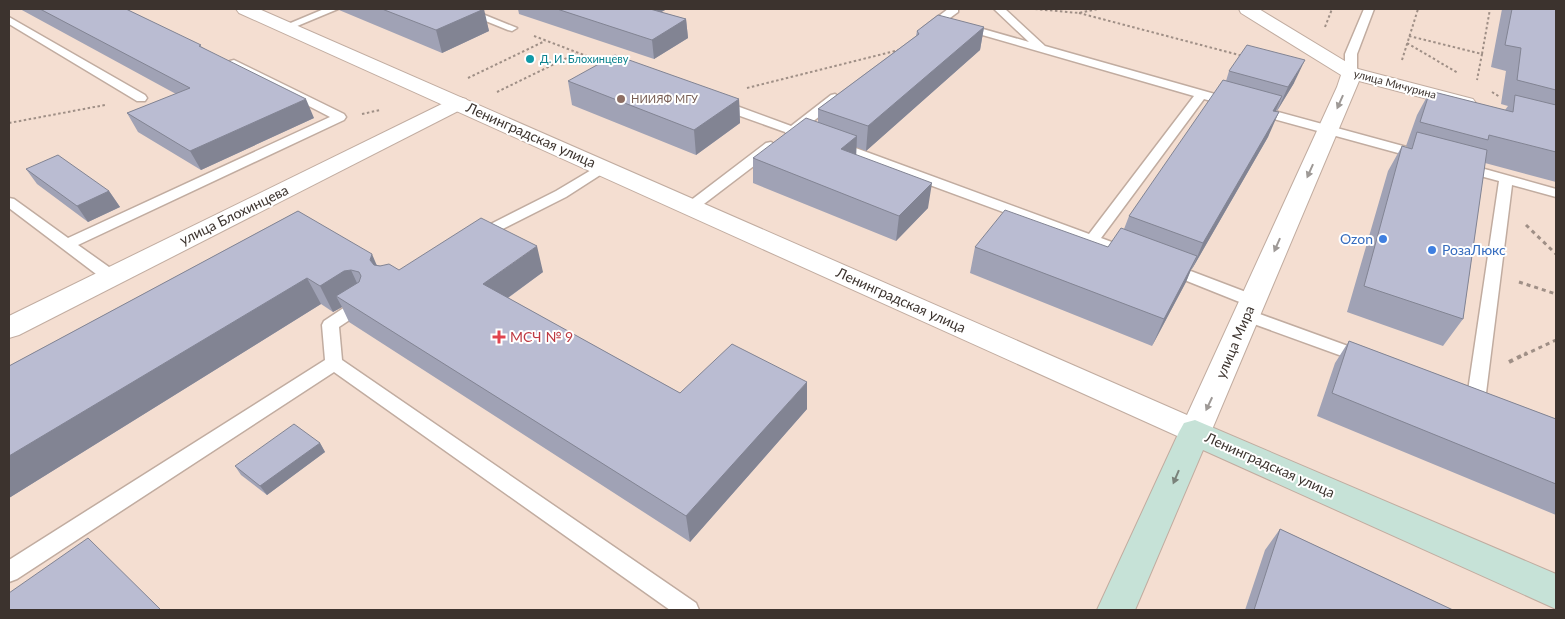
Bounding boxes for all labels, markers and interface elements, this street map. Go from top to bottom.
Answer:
place label: Д. И. Блохинцеву [540,52,629,65]
marker: Д. И. Блохинцеву [524,53,536,65]
street label: улица Мичурина [1352,66,1438,101]
place label: НИИЯФ МГУ [631,92,698,105]
marker: НИИЯФ МГУ [615,93,627,105]
one-way arrow [1335,95,1343,109]
street label: Ленинградская улица [463,98,599,171]
one-way arrow [1305,164,1313,178]
street label: улица Блохинцева [177,181,291,248]
place label: Ozon [1340,230,1373,247]
marker: Ozon [1377,233,1389,245]
one-way arrow [1273,238,1281,252]
place label: РозаЛюкс [1442,241,1506,258]
marker: РозаЛюкс [1426,244,1438,256]
street label: Ленинградская улица [833,263,969,336]
street label: улица Мира [1212,303,1258,381]
place label: МСЧ № 9 [510,328,573,345]
marker: МСЧ № 9 [492,330,506,344]
one-way arrow [1204,397,1212,411]
street label: Ленинградская улица [1202,428,1338,501]
one-way arrow [1172,470,1180,484]

